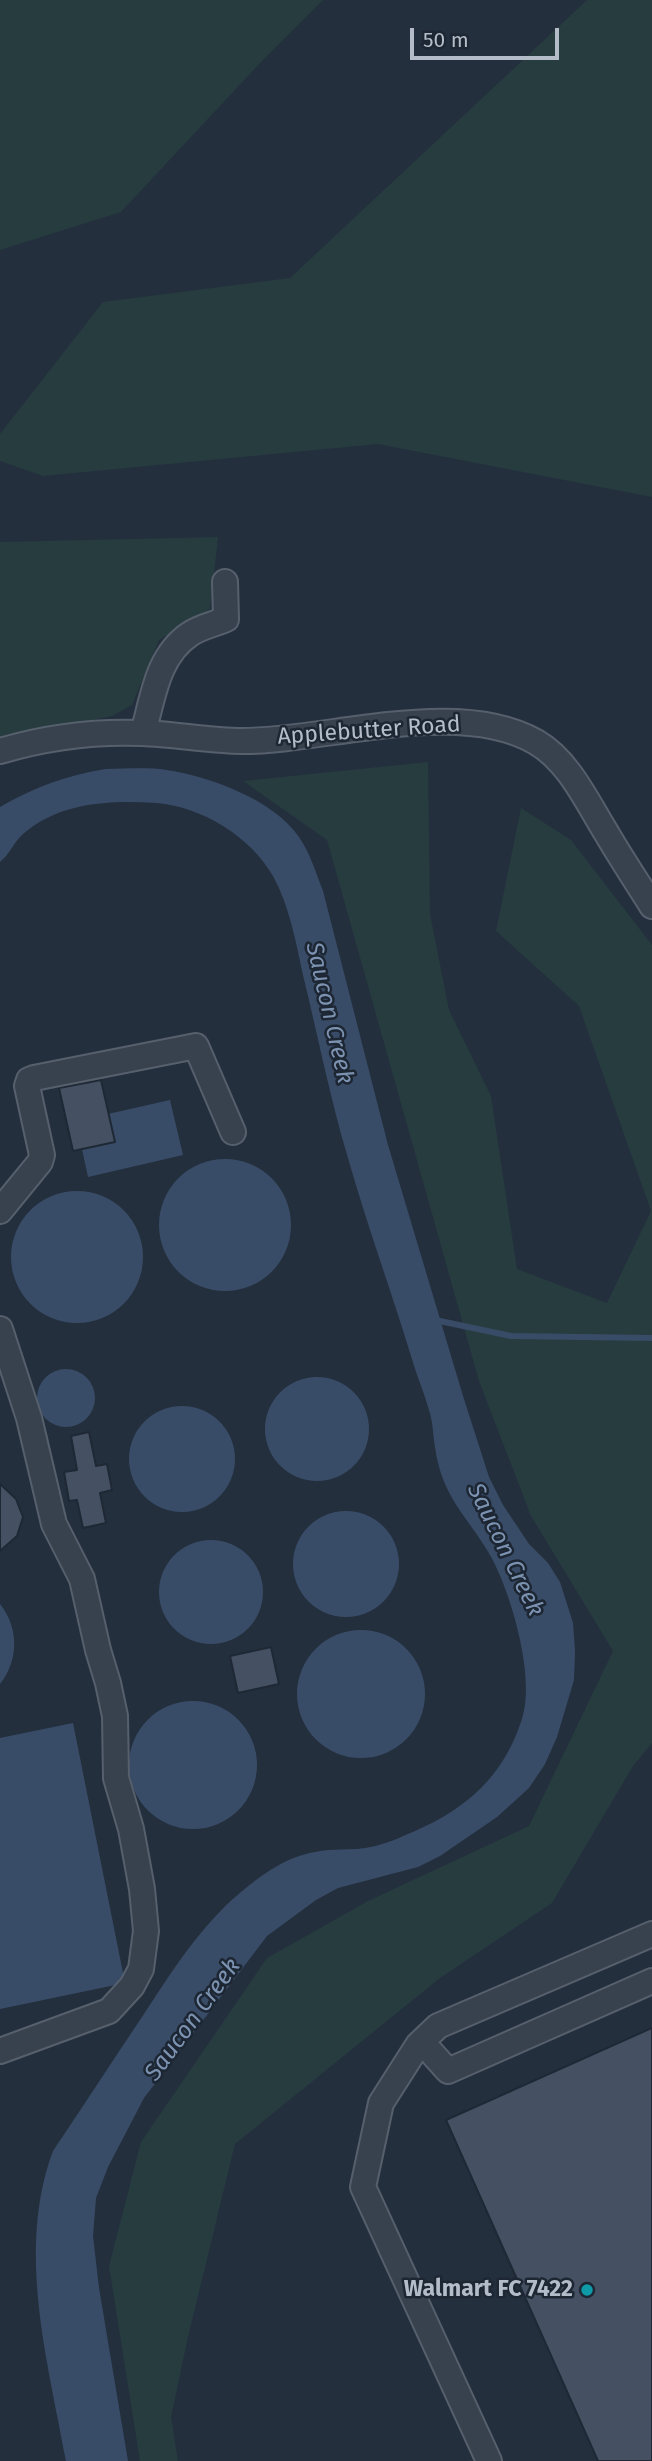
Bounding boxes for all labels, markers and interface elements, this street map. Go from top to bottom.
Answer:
scale bar [414,14,563,58]
text: 50 m [423,27,469,53]
street label: Applebutter Road [277,711,461,751]
water label: Saucon Creek [299,939,359,1087]
water label: Saucon Creek [460,1479,550,1621]
water label: Saucon Creek [139,1953,247,2087]
place label: Walmart FC 7422 [404,2276,573,2304]
marker: Walmart FC 7422 [579,2282,595,2298]

